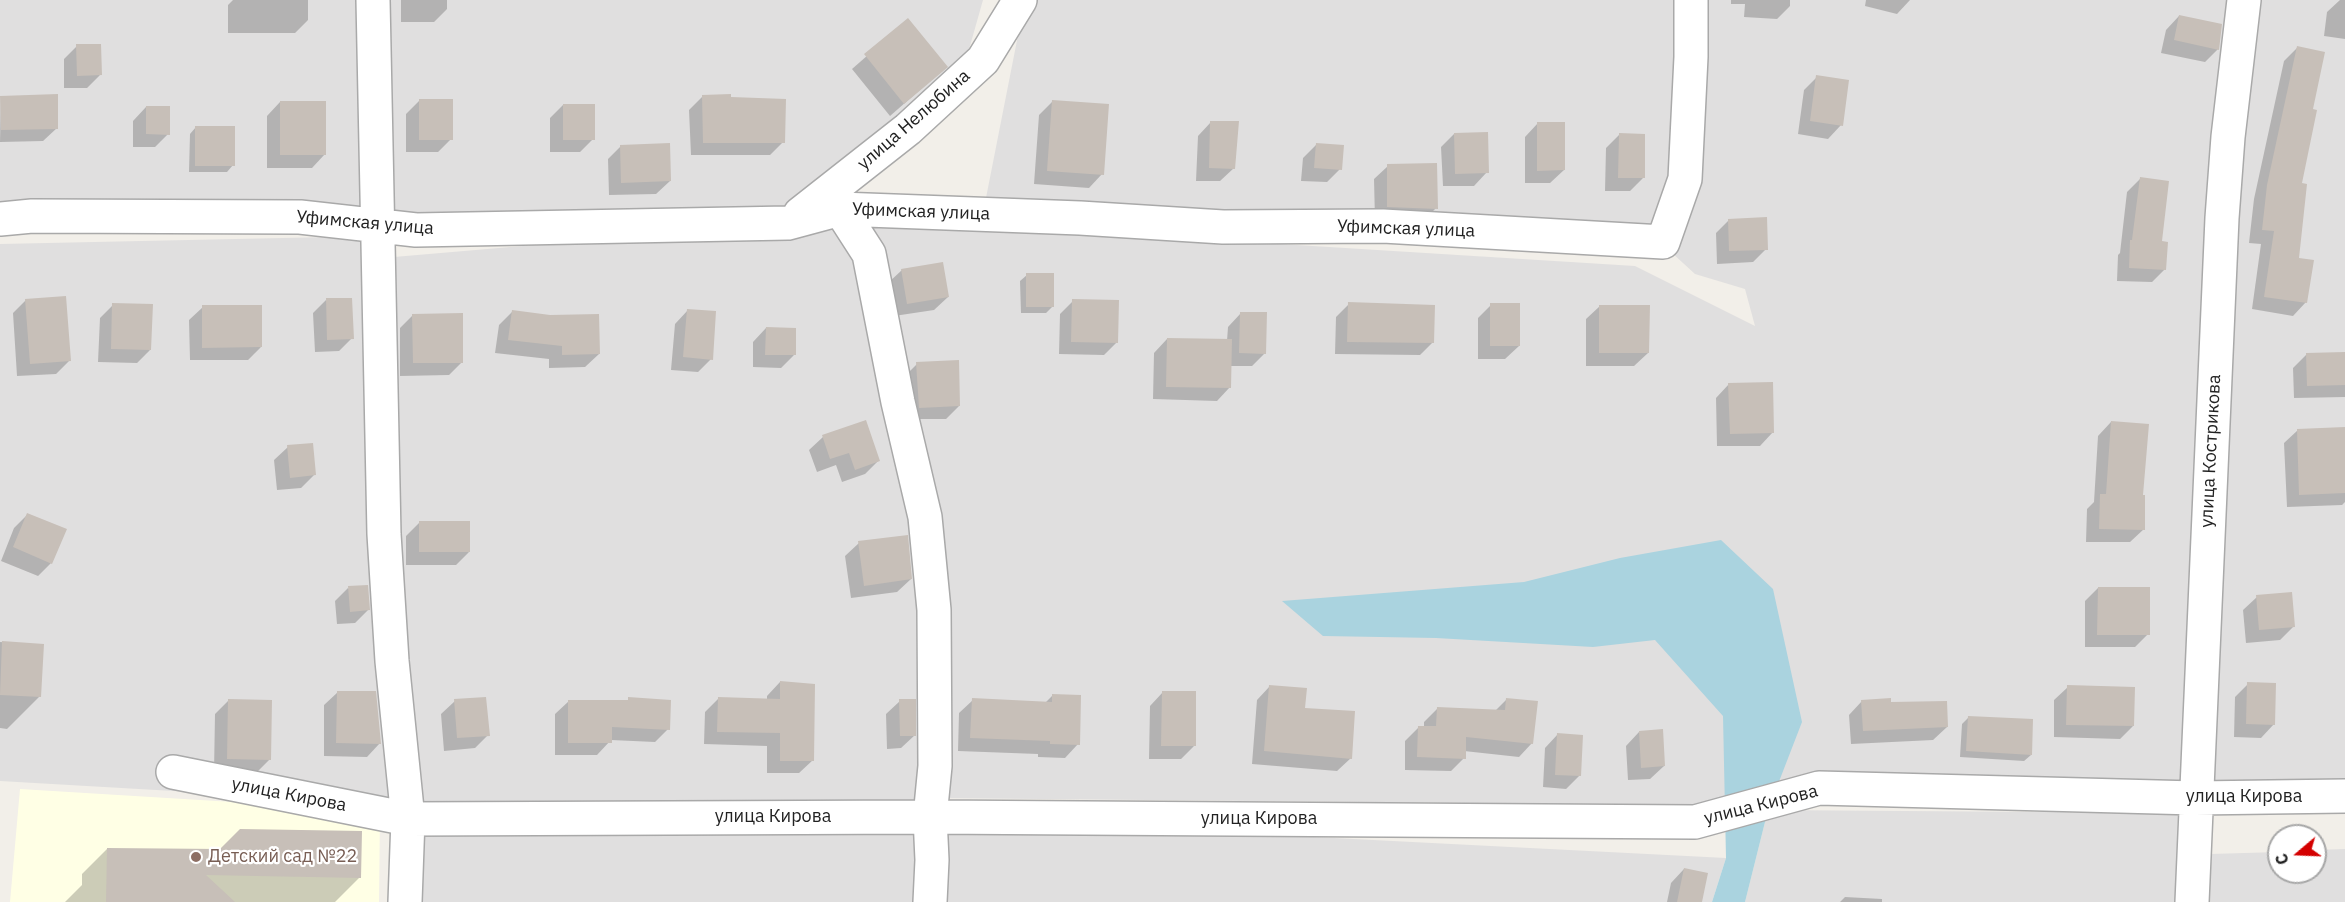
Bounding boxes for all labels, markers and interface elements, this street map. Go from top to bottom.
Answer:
street label: улица Нелюбина [853,65,975,175]
street label: Уфимская улица [852,199,990,225]
street label: Уфимская улица [295,206,435,240]
street label: Уфимская улица [1337,216,1475,242]
street label: улица Кострикова [2196,374,2226,528]
street label: улица Кирова [230,773,348,817]
street label: улица Кирова [1702,780,1820,830]
street label: улица Кирова [2186,786,2302,808]
street label: улица Кирова [715,806,831,828]
street label: улица Кирова [1201,808,1317,830]
north arrow [2267,824,2327,884]
place label: Детский сад №22 [208,846,357,868]
marker: Детский сад №22 [189,850,203,864]
text: С [2271,851,2293,867]

